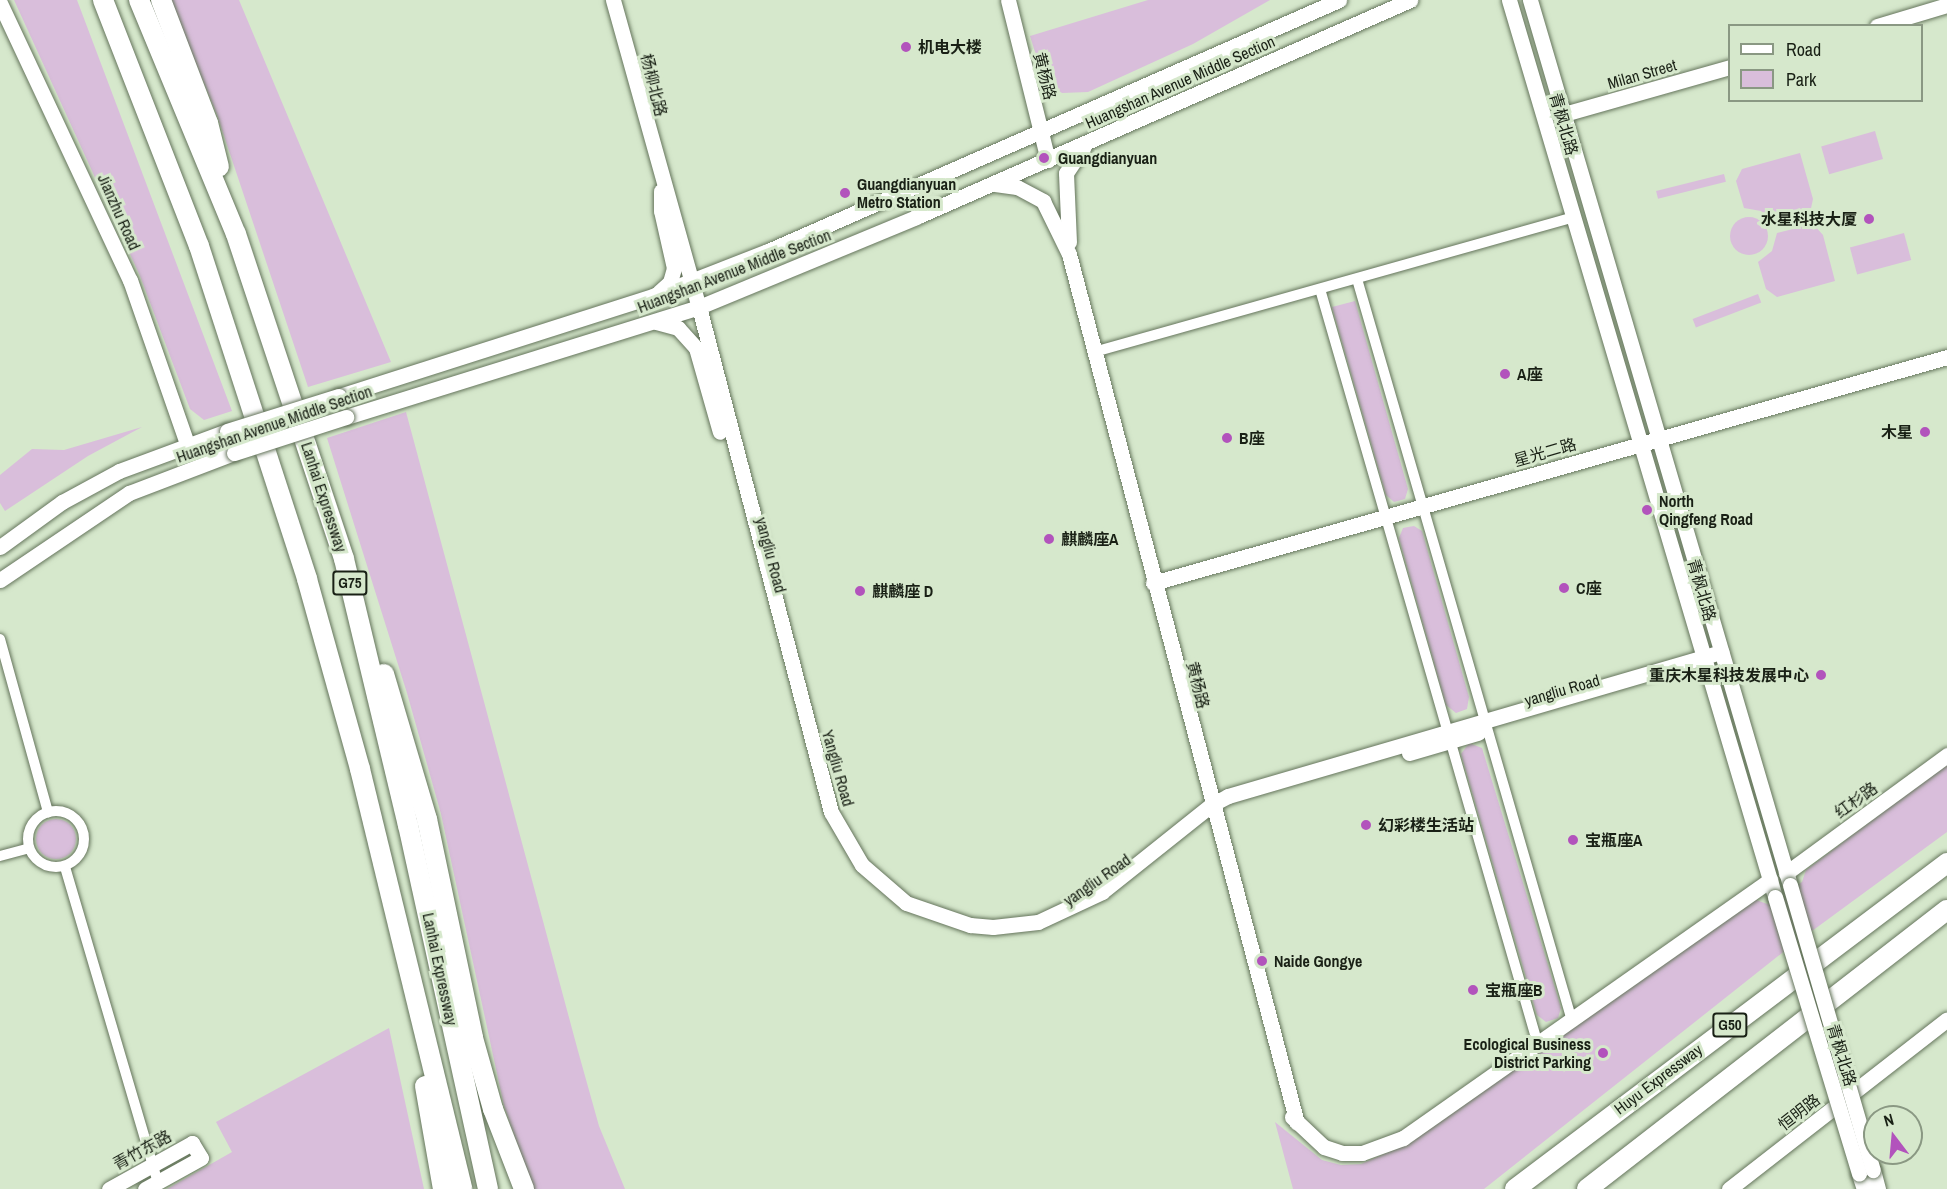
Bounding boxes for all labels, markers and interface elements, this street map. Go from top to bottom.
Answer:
legend [1728,24,1923,102]
street label: Huangshan Avenue Middle Section [1082,31,1278,133]
place label: 机电大楼 [918,37,982,57]
text: Road [1786,37,1821,62]
marker: 机电大楼 [899,40,913,54]
street label: 黄杨路 [1030,50,1060,102]
street label: 杨柳北路 [637,52,671,118]
street label: Milan Street [1605,55,1679,93]
text: Park [1786,67,1816,92]
street label: 青枫北路 [1546,91,1582,157]
place label: Guangdianyuan [1058,148,1157,168]
marker: Guangdianyuan [1035,149,1053,167]
street label: Jianzhu Road [94,171,144,253]
place label: Guangdianyuan Metro Station [857,174,956,212]
marker: Guangdianyuan Metro Station [838,186,852,200]
place label: 水星科技大厦 [1761,209,1857,229]
marker: 水星科技大厦 [1862,212,1876,226]
street label: Huangshan Avenue Middle Section [634,225,834,317]
place label: A座 [1517,364,1542,384]
marker: A座 [1498,367,1512,381]
street label: Huangshan Avenue Middle Section [173,381,375,467]
place label: 木星 [1881,422,1913,442]
marker: 木星 [1918,425,1932,439]
place label: B座 [1239,428,1264,448]
marker: B座 [1220,431,1234,445]
street label: 星光二路 [1512,434,1578,470]
street label: Lanhai Expressway [297,440,351,554]
place label: North Qingfeng Road [1659,491,1753,529]
marker: North Qingfeng Road [1640,503,1654,517]
street label: yangliu Road [752,515,790,595]
place label: 麒麟座A [1061,529,1118,549]
marker: 麒麟座A [1042,532,1056,546]
street label: 青枫北路 [1684,557,1720,623]
road number: G75 [332,571,368,595]
place label: C座 [1576,578,1601,598]
place label: 麒麟座 D [872,581,933,601]
marker: C座 [1557,581,1571,595]
marker: 麒麟座 D [853,584,867,598]
street label: 黄杨路 [1183,659,1213,711]
place label: 重庆木星科技发展中心 [1649,665,1809,685]
marker: 重庆木星科技发展中心 [1814,668,1828,682]
street label: yangliu Road [1522,670,1602,710]
street label: Yangliu Road [818,728,858,808]
street label: 红杉路 [1831,778,1881,822]
place label: 幻彩楼生活站 [1378,815,1474,835]
marker: 幻彩楼生活站 [1359,818,1373,832]
place label: 宝瓶座A [1585,830,1642,850]
marker: 宝瓶座A [1566,833,1580,847]
street label: yangliu Road [1060,850,1134,910]
street label: Lanhai Expressway [419,911,461,1027]
place label: Naide Gongye [1274,951,1362,971]
marker: Naide Gongye [1255,954,1269,968]
place label: 宝瓶座B [1485,980,1542,1000]
marker: 宝瓶座B [1466,983,1480,997]
road number: G50 [1712,1013,1748,1037]
street label: 青枫北路 [1823,1022,1861,1088]
place label: Ecological Business District Parking [1463,1034,1591,1072]
street label: Huyu Expressway [1610,1040,1706,1118]
marker: Ecological Business District Parking [1596,1046,1610,1060]
street label: 恒明路 [1774,1090,1824,1134]
north arrow [1863,1105,1923,1165]
text: N [1881,1108,1896,1132]
street label: 青竹东路 [109,1126,175,1174]

